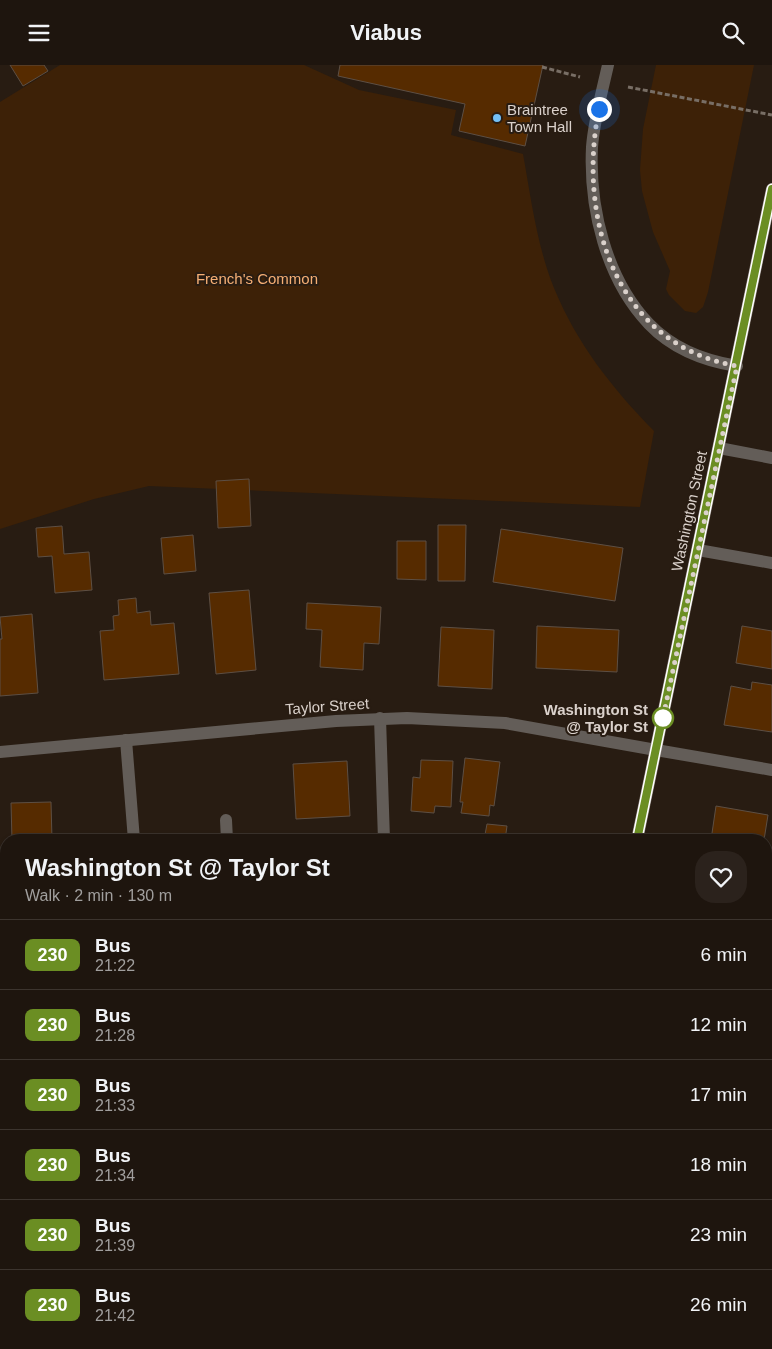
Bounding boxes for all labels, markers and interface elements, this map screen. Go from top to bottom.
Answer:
icon: menu [25,19,53,47]
icon: search [719,19,747,47]
text: Viabus [350,20,422,45]
your location [587,97,612,122]
place label: Braintree Town Hall [507,101,572,135]
marker: Braintree Town Hall [491,112,503,124]
park label: French's Common [196,270,318,287]
street label: Washington Street [668,448,710,573]
street label: Taylor Street [284,695,370,717]
place label: Washington St @ Taylor St [544,701,648,735]
marker: Washington St @ Taylor St [652,707,674,729]
button: heart [695,851,747,903]
text: Washington St @ Taylor St [25,854,330,881]
text: Walk · 2 min · 130 m [25,887,172,904]
text: Bus [95,935,131,956]
text: 6 min [701,944,747,965]
text: 230 [37,945,68,965]
text: 21:22 [95,957,135,974]
text: Bus [95,1005,131,1026]
text: 12 min [690,1014,747,1035]
text: 230 [37,1015,68,1035]
text: 21:28 [95,1027,135,1044]
text: Bus [95,1075,131,1096]
text: 17 min [690,1084,747,1105]
text: 230 [37,1085,68,1105]
text: 21:33 [95,1097,135,1114]
text: Bus [95,1145,131,1166]
text: 18 min [690,1154,747,1175]
text: 230 [37,1155,68,1175]
text: 21:34 [95,1167,135,1184]
text: Bus [95,1215,131,1236]
text: 23 min [690,1224,747,1245]
text: 230 [37,1225,68,1245]
text: 21:39 [95,1237,135,1254]
text: Bus [95,1285,131,1306]
text: 26 min [690,1294,747,1315]
text: 230 [37,1295,68,1315]
text: 21:42 [95,1307,135,1324]

